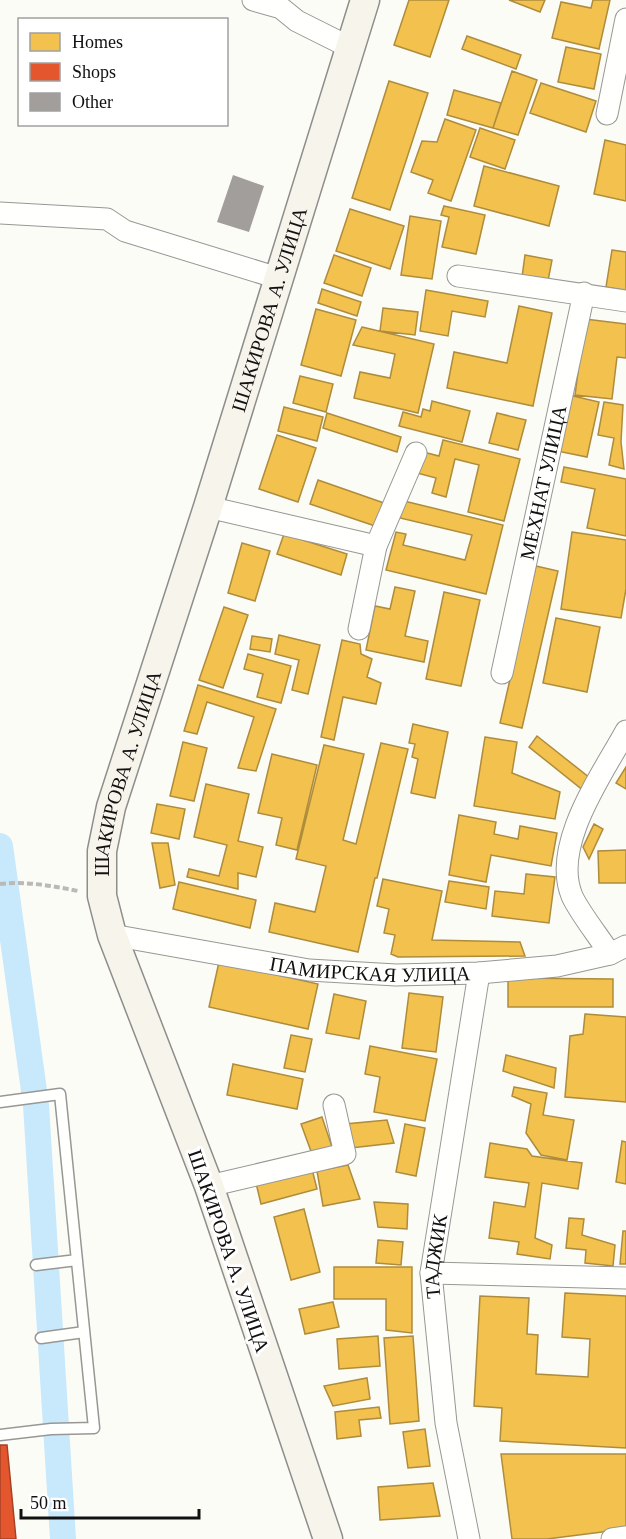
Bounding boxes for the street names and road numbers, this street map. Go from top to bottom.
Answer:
street label: ШАКИРОВА А. УЛИЦА [227,204,311,414]
street label: МЕХНАТ УЛИЦА [516,402,571,562]
street label: ШАКИРОВА А. УЛИЦА [90,667,166,876]
street label: ПАМИРСКАЯ УЛИЦА [268,952,471,986]
street label: ШАКИРОВА А. УЛИЦА [183,1147,274,1356]
street label: ТАДЖИК [420,1212,451,1300]

